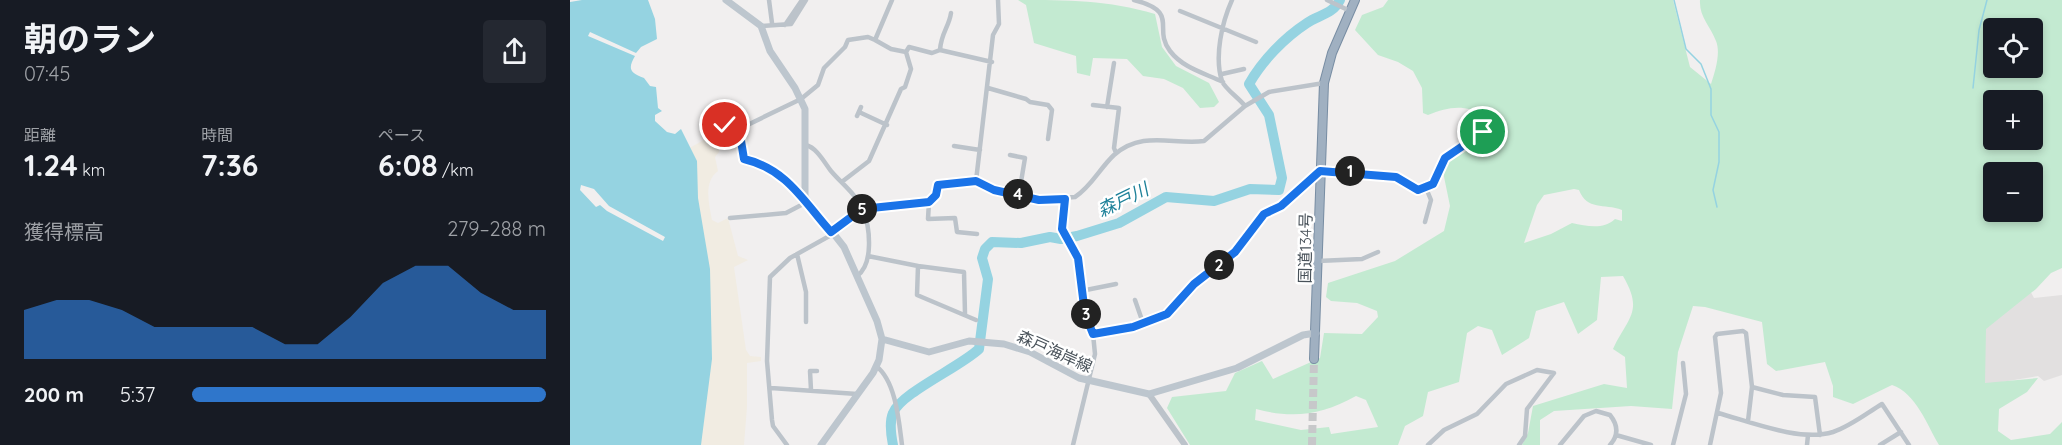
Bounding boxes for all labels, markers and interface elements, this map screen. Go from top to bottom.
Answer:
text: 朝のラン [24,18,156,59]
map controls [1983,18,2043,222]
button: locate [1983,18,2043,78]
button: share [483,20,546,83]
text: 07:45 [24,61,70,86]
button: + [1983,90,2043,150]
pin [699,99,750,150]
pin [1457,106,1508,157]
icon: check [708,108,741,141]
icon: arrive [1466,115,1499,148]
text: 距離 [24,125,56,145]
text: 時間 [201,125,233,145]
text: ペース [378,125,425,145]
text: 1.24 [24,146,78,184]
text: 7:36 [201,146,258,184]
text: 6:08 [378,146,438,184]
pin: 1 [1335,156,1365,186]
text: km [78,160,105,180]
text: /km [438,160,474,180]
text: 1 [1347,161,1353,181]
button: − [1983,162,2043,222]
water label: 森戸川 [1093,177,1154,222]
pin: 4 [1003,179,1033,209]
text: 4 [1013,184,1023,204]
pin: 5 [847,194,877,224]
text: 5 [857,199,867,219]
street label: 国道134号 [1294,212,1316,284]
text: 279–288 m [447,216,546,241]
text: 獲得標高 [24,219,104,244]
pin: 2 [1204,250,1234,280]
text: 2 [1214,255,1224,275]
pin: 3 [1071,299,1101,329]
text: 3 [1082,304,1090,324]
street label: 森戸海岸線 [1014,326,1096,376]
text: 200 m [24,382,84,407]
text: 5:37 [120,382,155,407]

